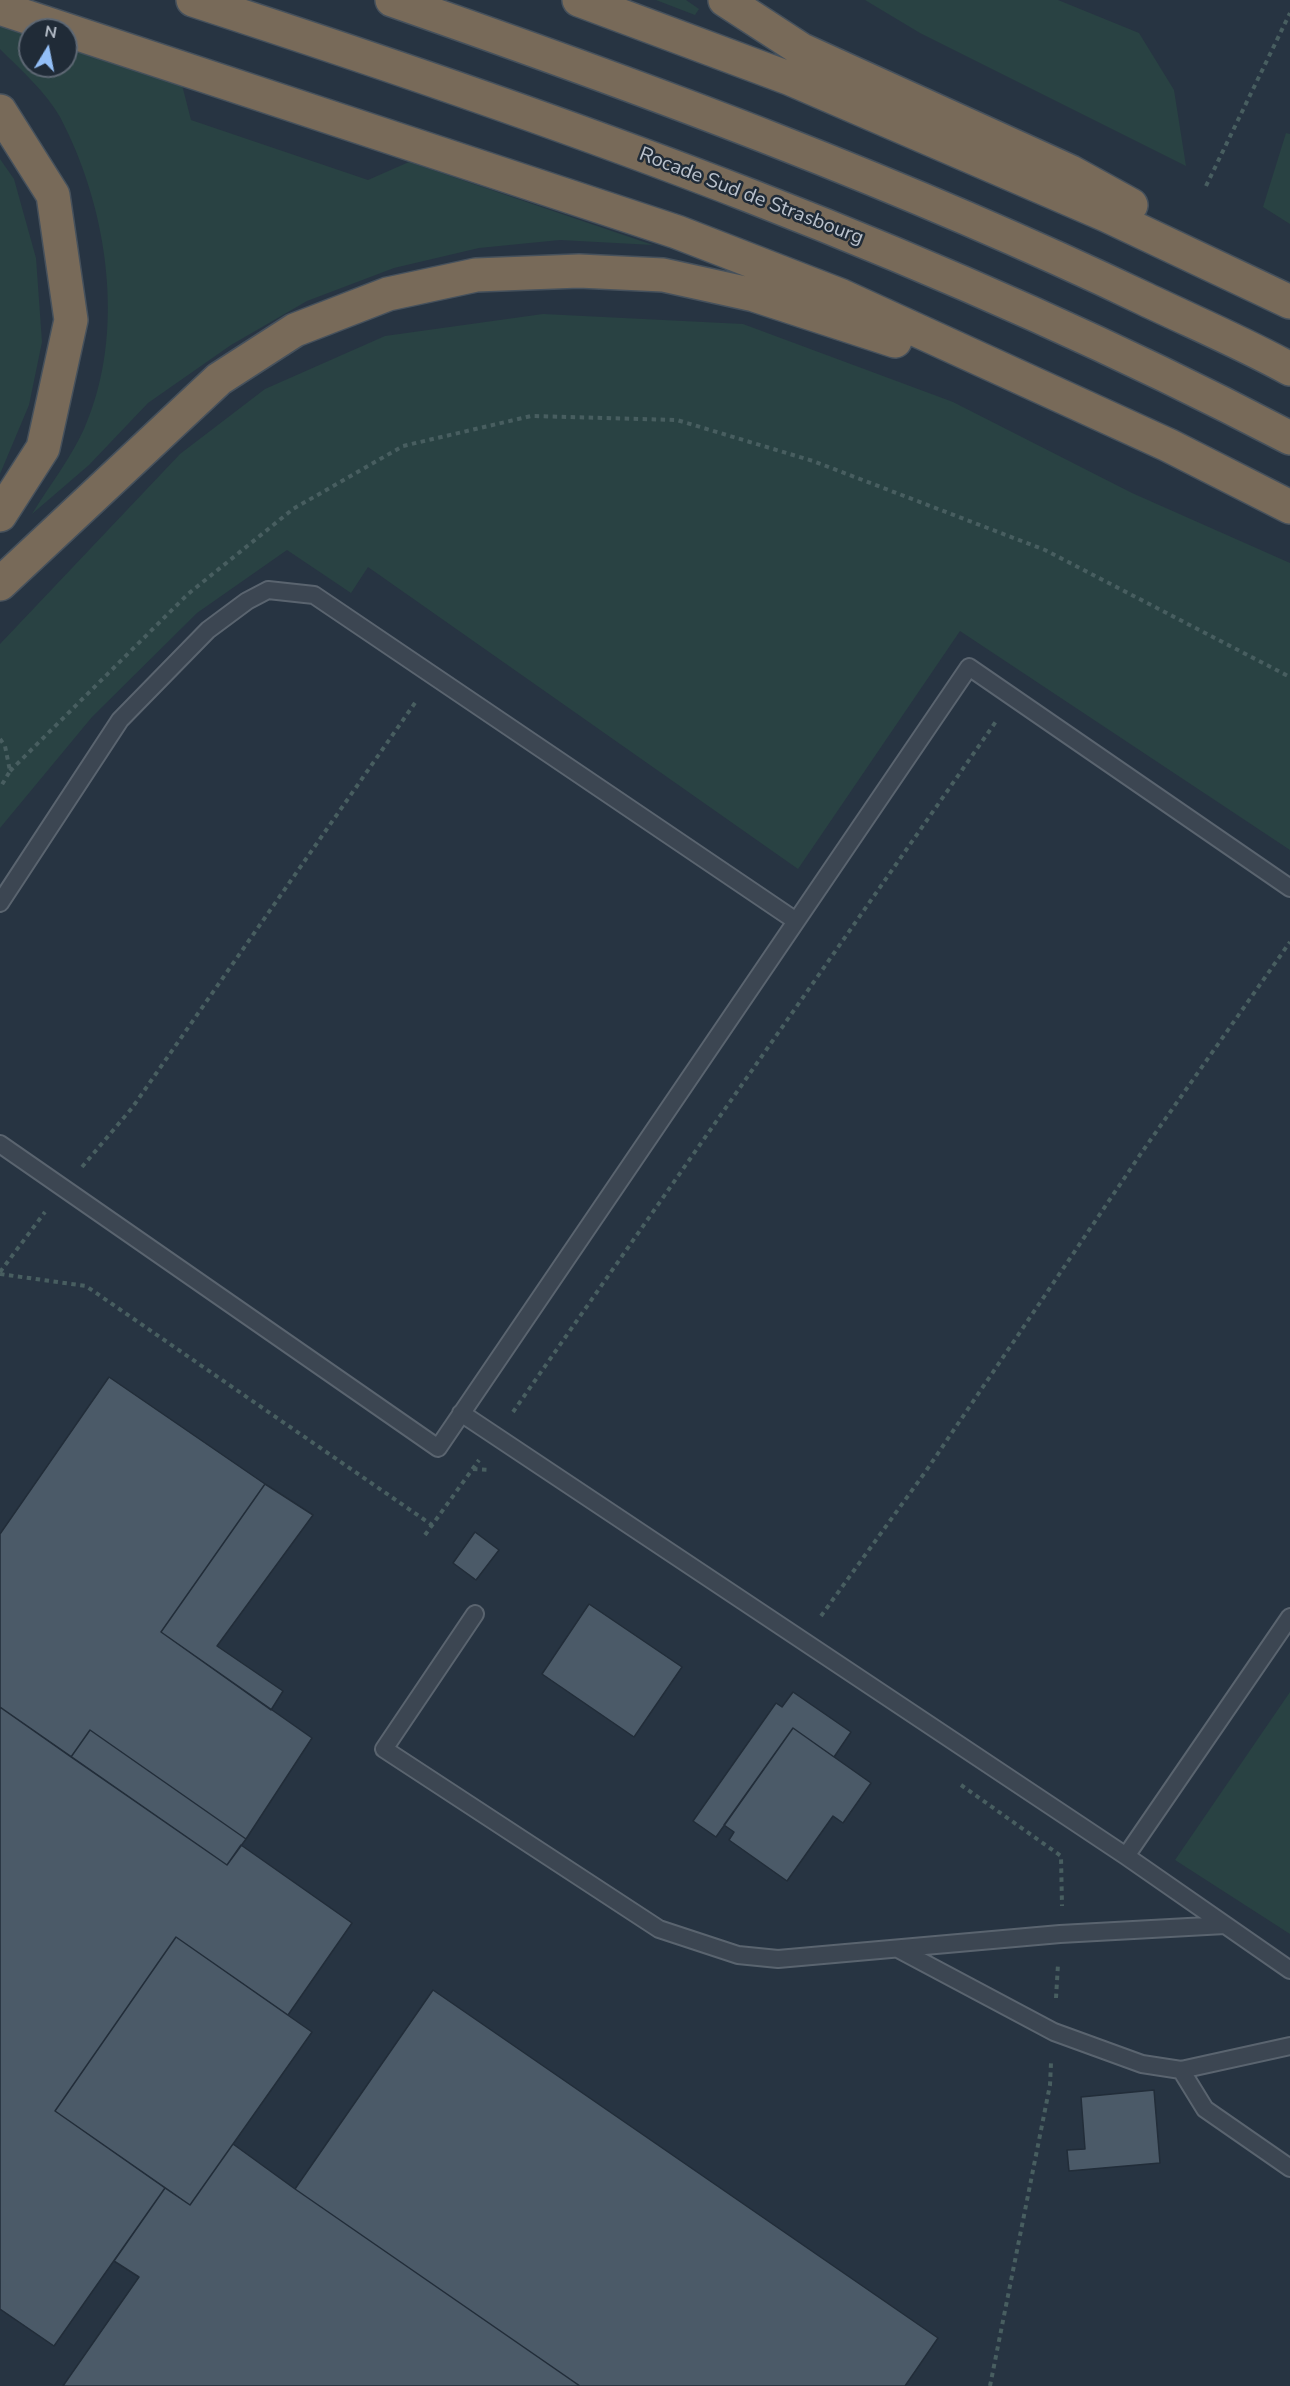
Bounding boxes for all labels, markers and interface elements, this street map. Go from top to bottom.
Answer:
north arrow [18,18,78,78]
text: N [43,20,59,44]
street label: Rocade Sud de Strasbourg [635,143,867,251]

